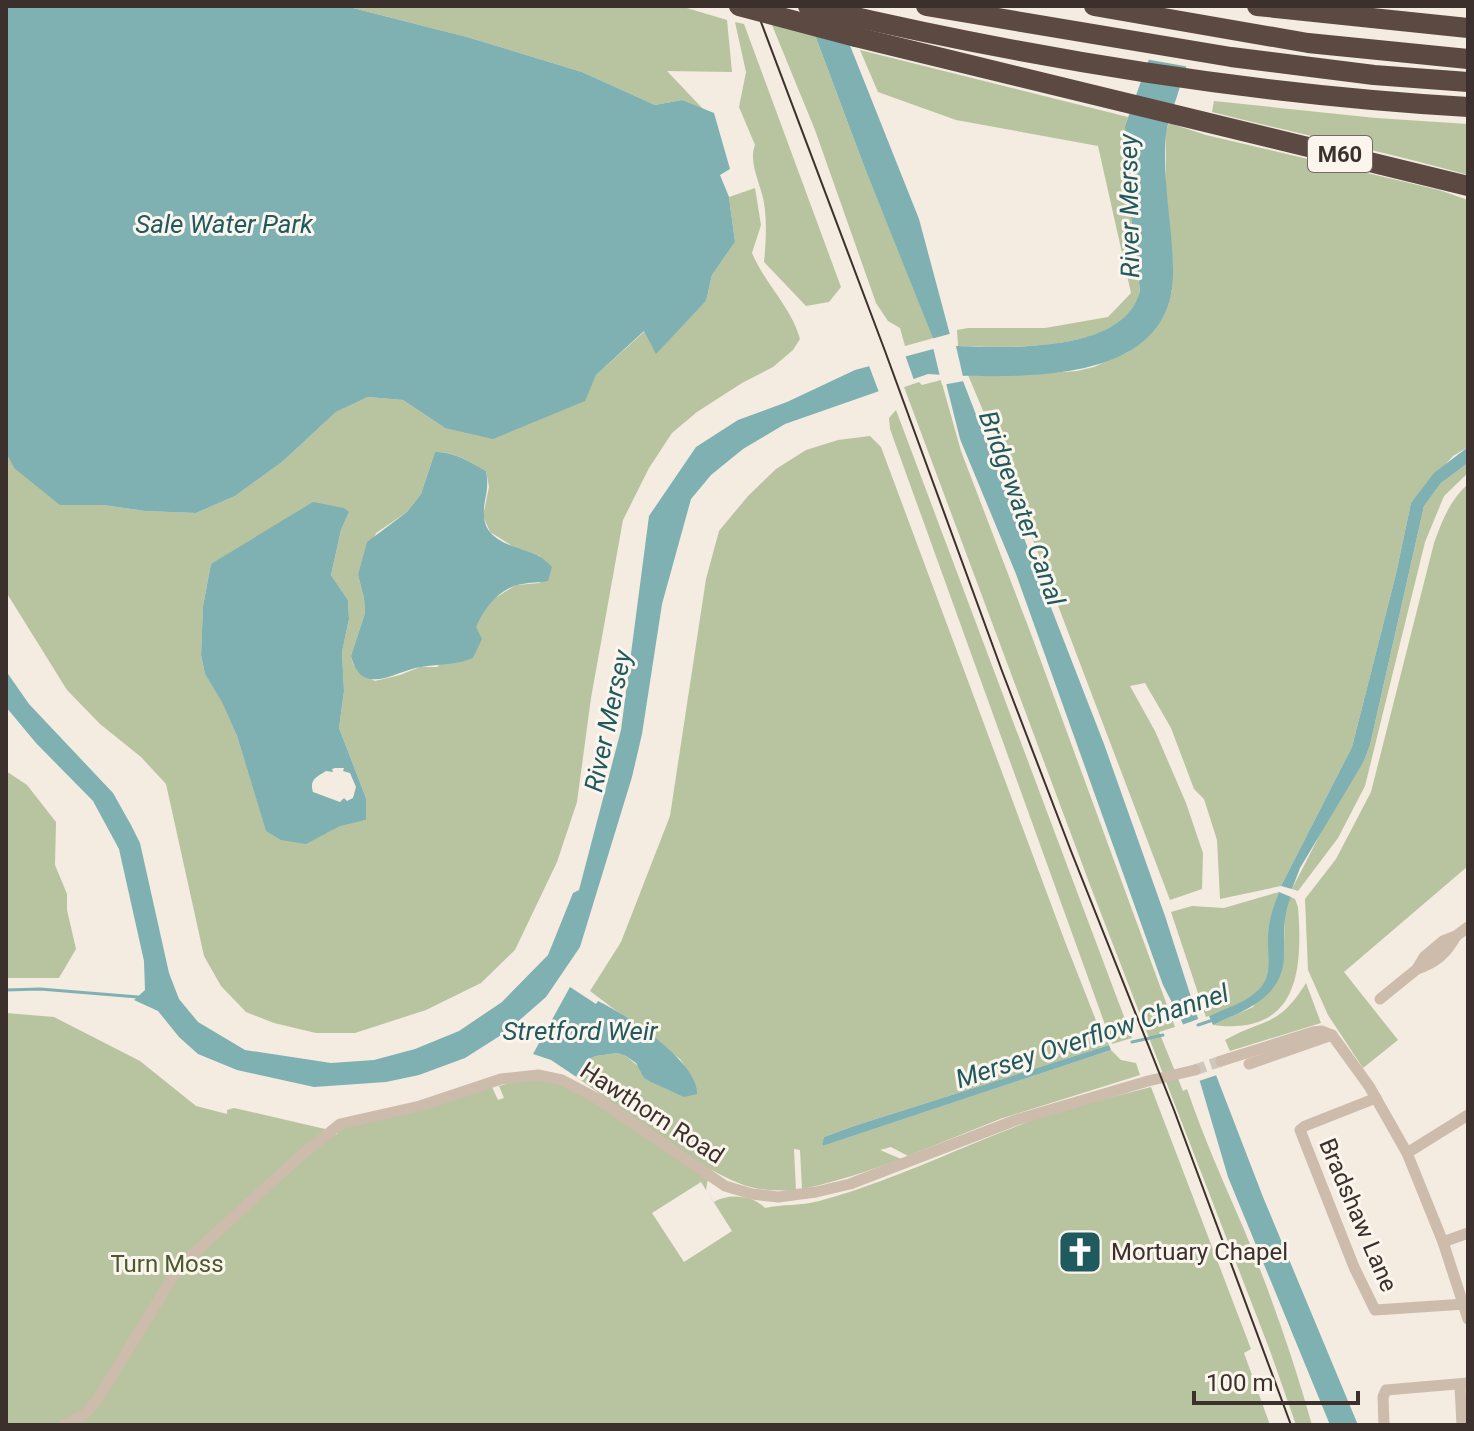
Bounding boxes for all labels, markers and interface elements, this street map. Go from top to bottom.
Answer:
water label: River Mersey [1113,133,1145,278]
road number: M60 [1308,136,1372,172]
water label: Sale Water Park [135,209,314,239]
water label: Bridgewater Canal [973,406,1071,610]
water label: River Mersey [578,646,638,795]
water label: Mersey Overflow Channel [952,977,1233,1094]
water label: Stretford Weir [502,1016,659,1046]
street label: Hawthorn Road [575,1056,729,1170]
street label: Bradshaw Lane [1313,1134,1403,1296]
church icon: Mortuary Chapel [1056,1228,1104,1276]
place label: Mortuary Chapel [1111,1238,1288,1266]
park label: Turn Moss [110,1250,224,1278]
scale bar [1194,1355,1358,1405]
text: 100 m [1206,1369,1273,1397]

